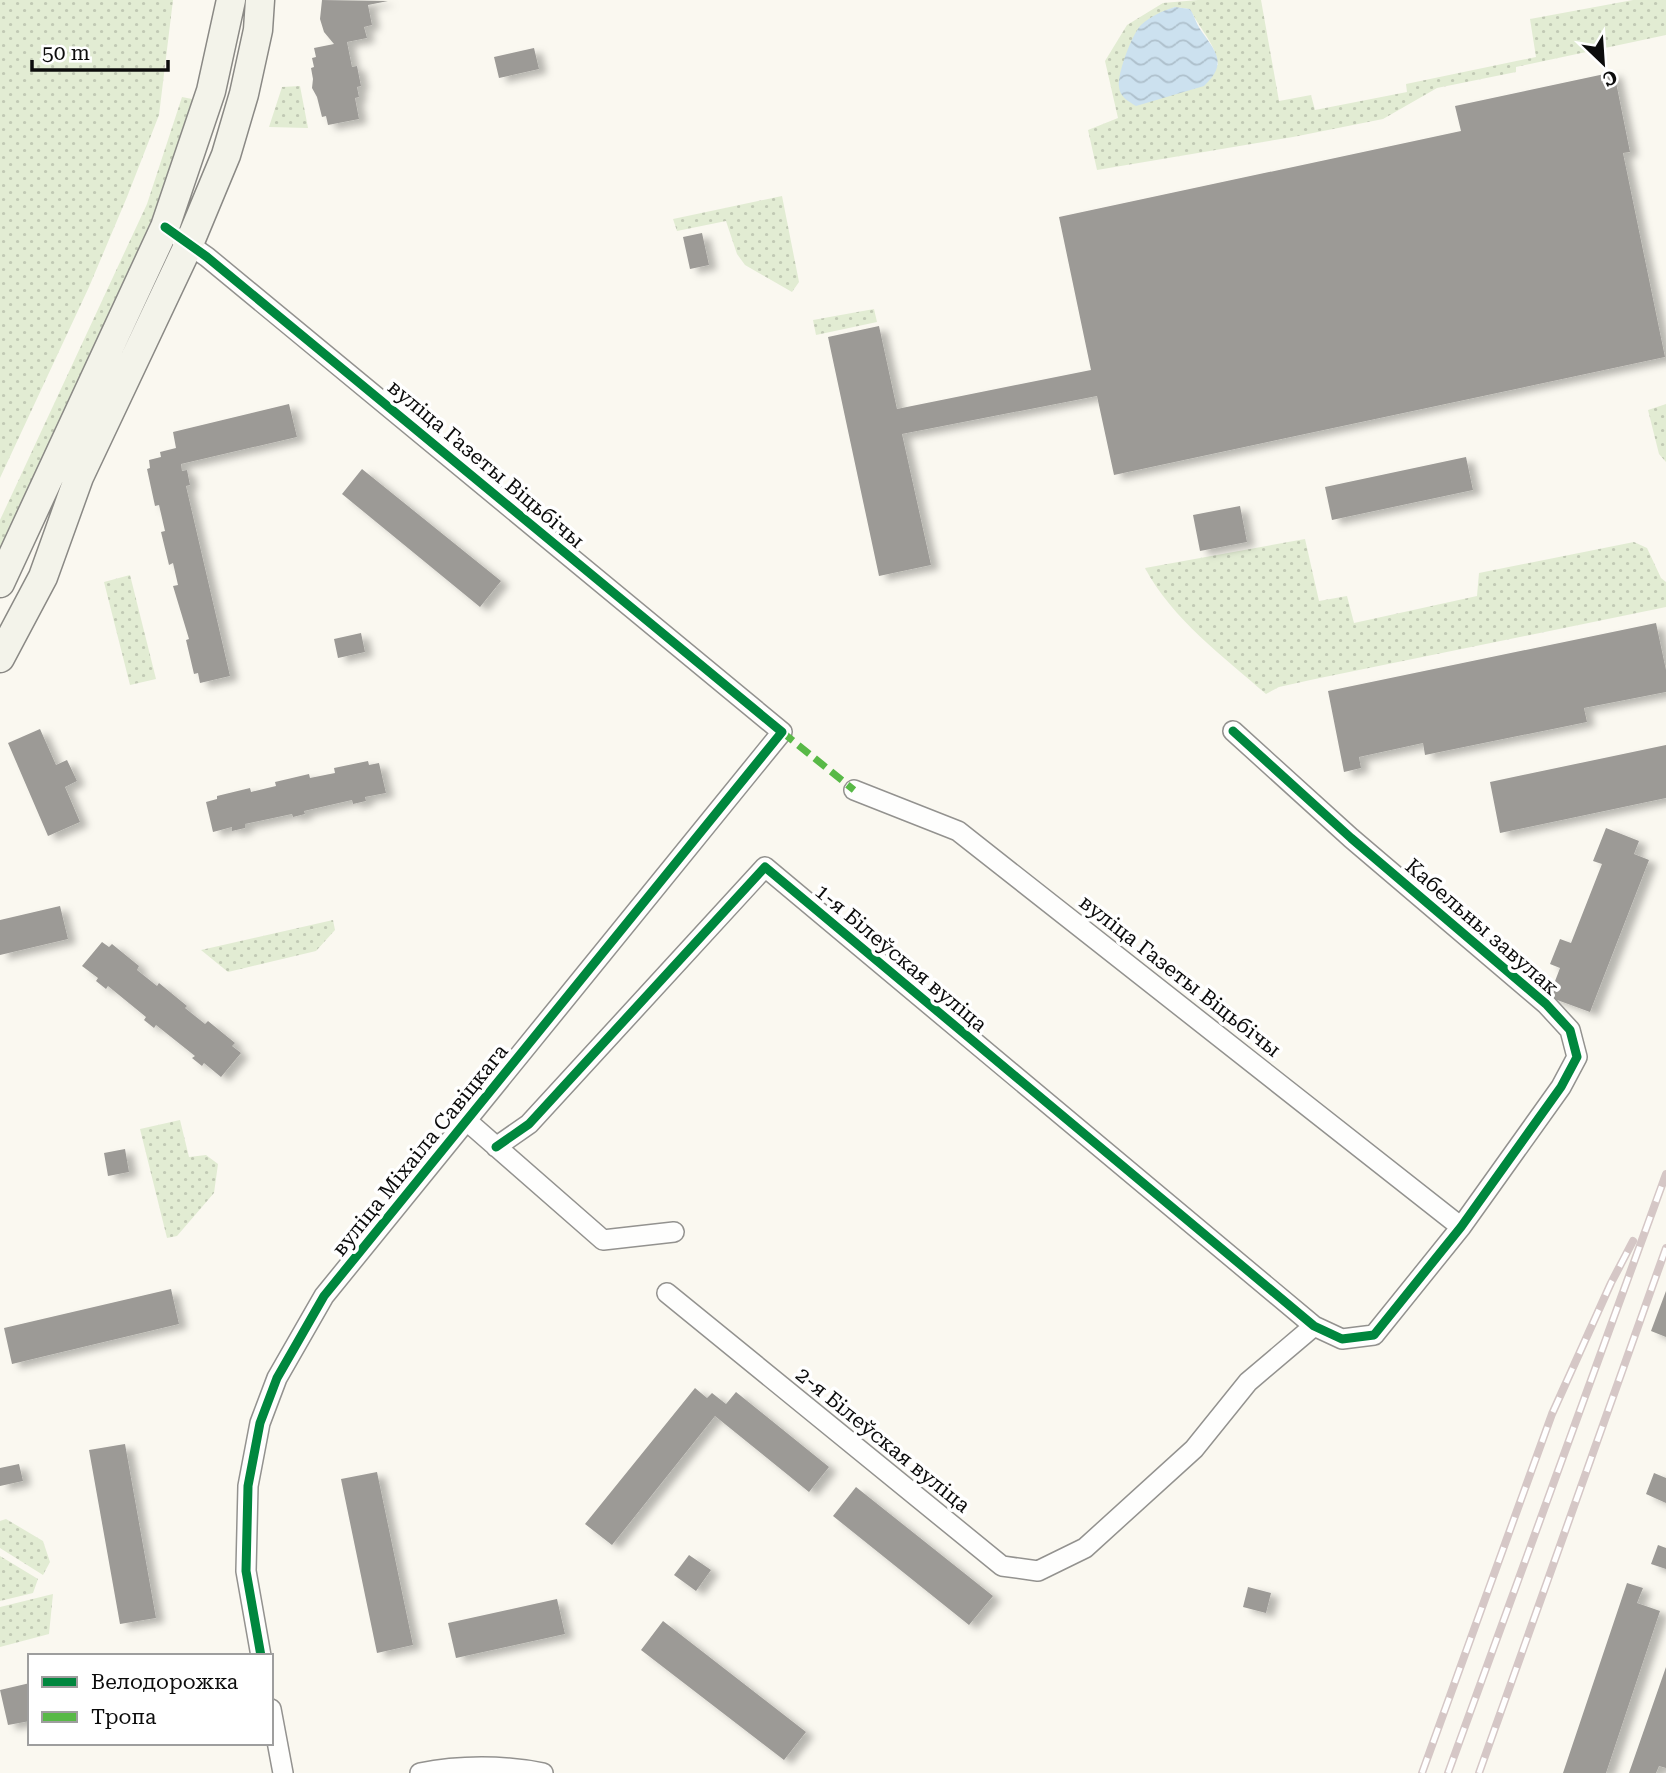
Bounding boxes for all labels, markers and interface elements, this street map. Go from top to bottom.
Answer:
scale bar [32,28,168,72]
north arrow [1568,28,1638,98]
text: 50 m [42,41,90,65]
text: С [1599,65,1621,91]
street label: вуліца Газеты Віцьбічы [383,375,589,553]
street label: Кабельны завулак [1400,854,1564,1000]
street label: 1-я Білеўская вуліца [810,879,992,1037]
street label: вуліца Газеты Віцьбічы [1075,890,1285,1062]
street label: вуліца Міхаіла Савіцкага [327,1039,513,1261]
street label: 2-я Білеўская вуліца [791,1362,975,1518]
legend [28,1654,273,1745]
text: Велодорожка [91,1670,239,1694]
text: Тропа [91,1705,157,1729]

